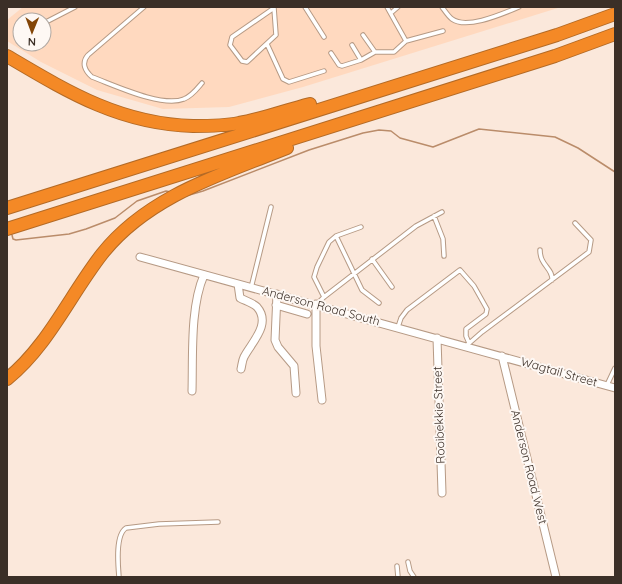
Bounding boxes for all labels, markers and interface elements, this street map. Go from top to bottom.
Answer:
north arrow [12,12,52,52]
text: N [28,35,36,49]
street label: Anderson Road South [261,283,382,328]
street label: Wagtail Street [519,353,599,390]
street label: Rooibekkie Street [429,366,448,464]
street label: Anderson Road West [508,408,551,526]

